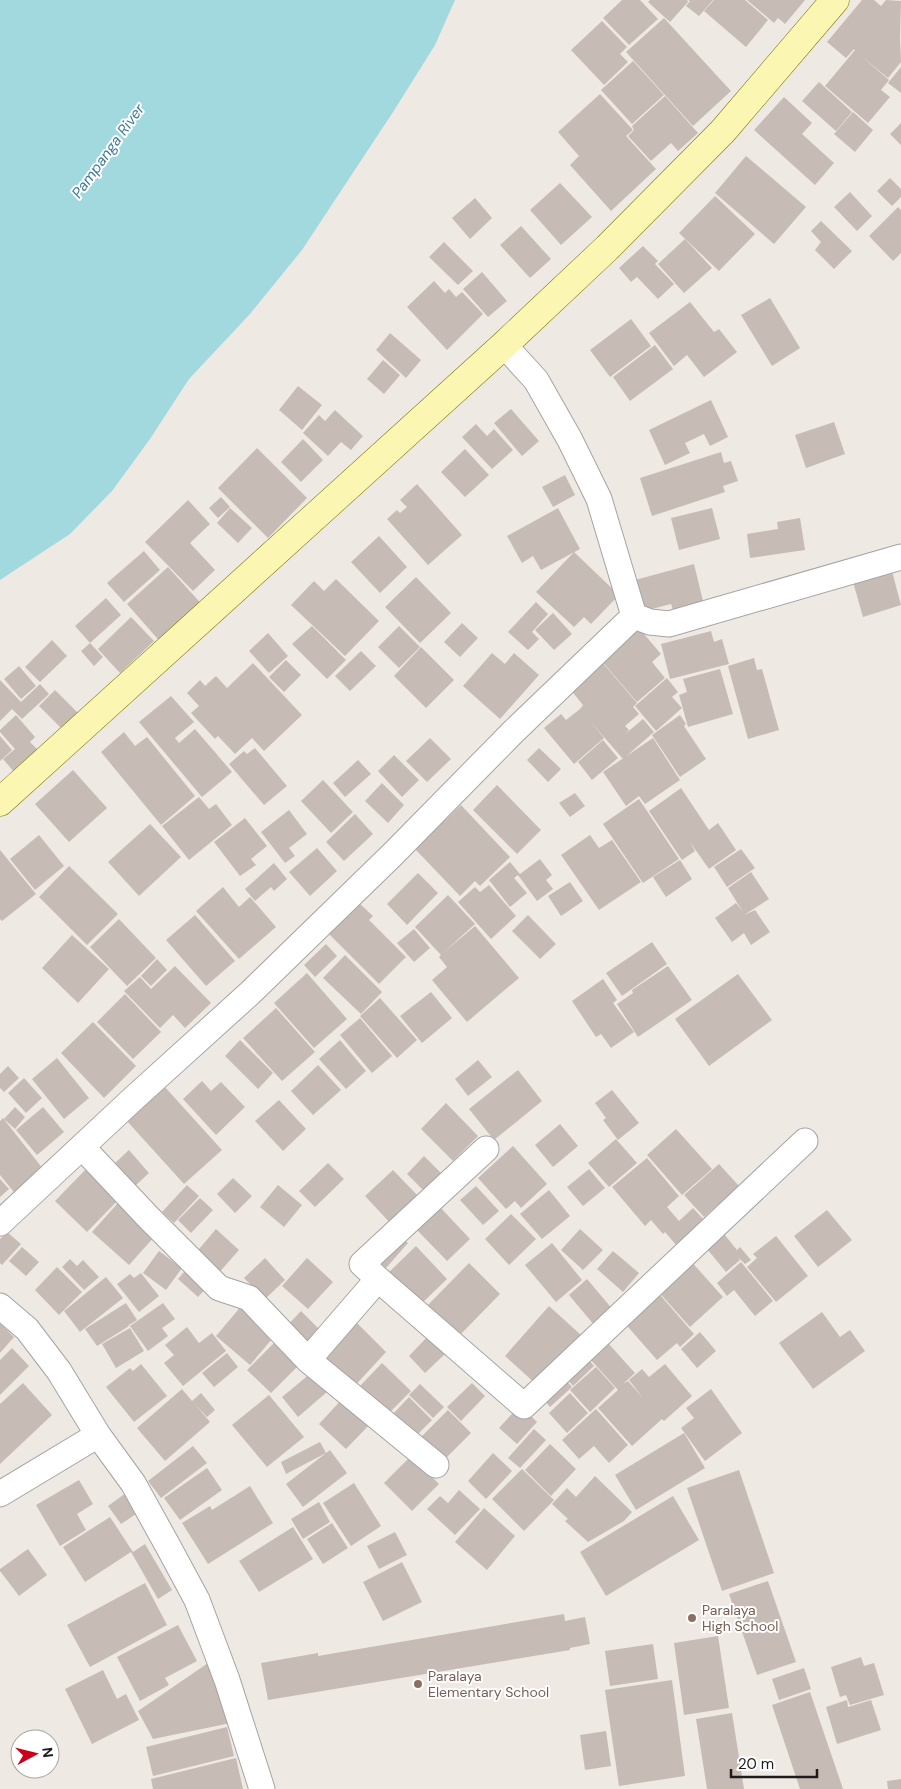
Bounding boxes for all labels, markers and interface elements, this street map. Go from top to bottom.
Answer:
water label: Pampanga River [67,100,149,202]
place label: Paralaya High School [702,1601,778,1635]
marker: Paralaya High School [686,1612,698,1624]
place label: Paralaya Elementary School [428,1667,549,1701]
marker: Paralaya Elementary School [412,1678,424,1690]
north arrow [10,1729,60,1779]
text: N [38,1746,57,1759]
scale bar [731,1746,817,1778]
text: 20 m [738,1754,774,1774]

